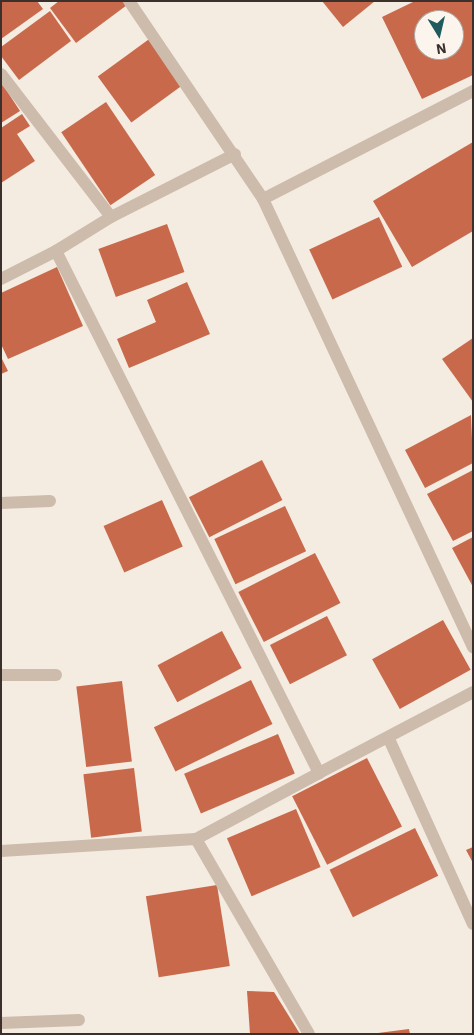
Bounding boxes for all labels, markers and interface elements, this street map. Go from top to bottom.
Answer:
north arrow [414,10,464,60]
text: N [435,39,448,59]

